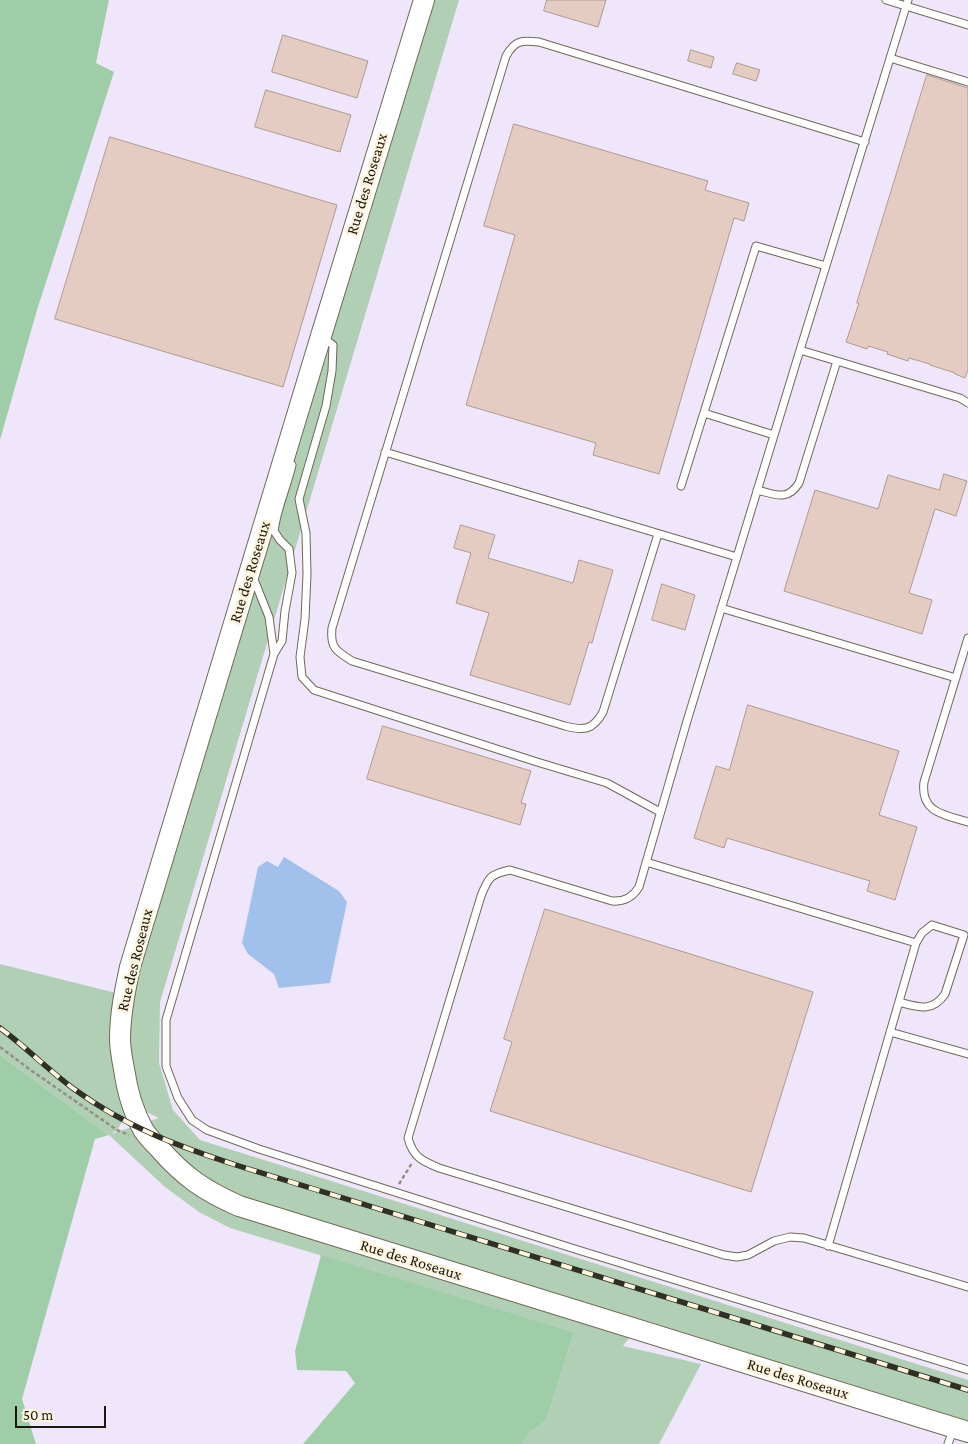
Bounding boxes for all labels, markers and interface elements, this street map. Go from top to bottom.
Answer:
street label: Rue des Roseaux [342,131,392,237]
street label: Rue des Roseaux [225,519,275,625]
street label: Rue des Roseaux [113,907,157,1013]
street label: Rue des Roseaux [358,1235,464,1285]
street label: Rue des Roseaux [745,1354,851,1404]
scale bar [18,1396,109,1428]
text: 50 m [23,1407,53,1423]

